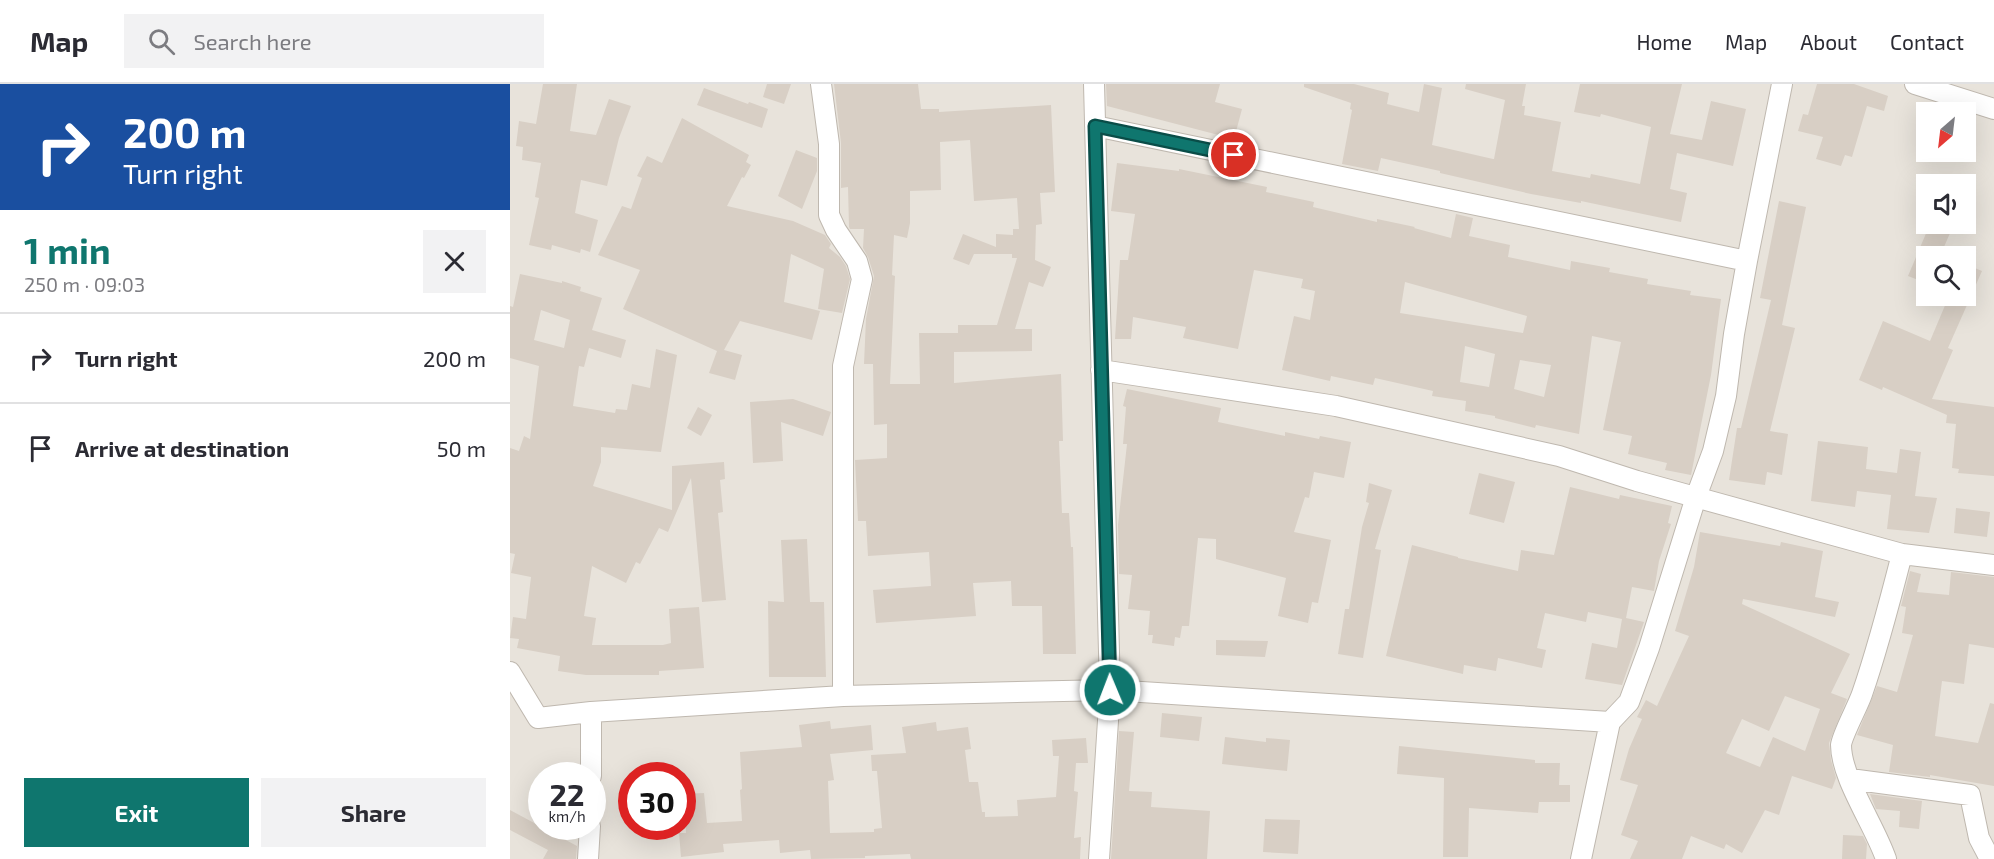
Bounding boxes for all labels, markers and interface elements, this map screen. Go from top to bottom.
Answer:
search box [124,14,544,68]
text: Map [30,24,88,58]
icon: search [145,25,178,58]
text: Search here [193,28,312,54]
text: Home [1636,29,1692,54]
text: Map [1725,29,1767,54]
text: About [1800,29,1857,54]
text: Contact [1890,29,1964,54]
north arrow [1916,102,1976,162]
map controls [1916,102,1976,306]
text: 200 m [123,106,246,156]
icon: right [24,108,102,186]
pin [1208,129,1259,180]
icon: arrive [1217,138,1250,171]
text: Turn right [123,157,243,189]
button: sound [1916,174,1976,234]
text: 1 min [24,228,111,271]
button: close [423,230,486,293]
button: search [1916,246,1976,306]
text: 250 m · 09:03 [24,272,145,296]
icon: right [24,342,57,375]
text: Turn right [75,345,177,371]
text: 200 m [423,345,486,371]
icon: arrive [24,432,57,465]
text: Arrive at destination [75,435,289,461]
text: 50 m [437,435,486,461]
position arrow [1078,658,1142,722]
speed limit sign: 30 [618,762,696,840]
text: 22 [550,776,584,812]
button: Exit [24,778,249,847]
button: Share [261,778,486,847]
text: km/h [548,807,586,825]

